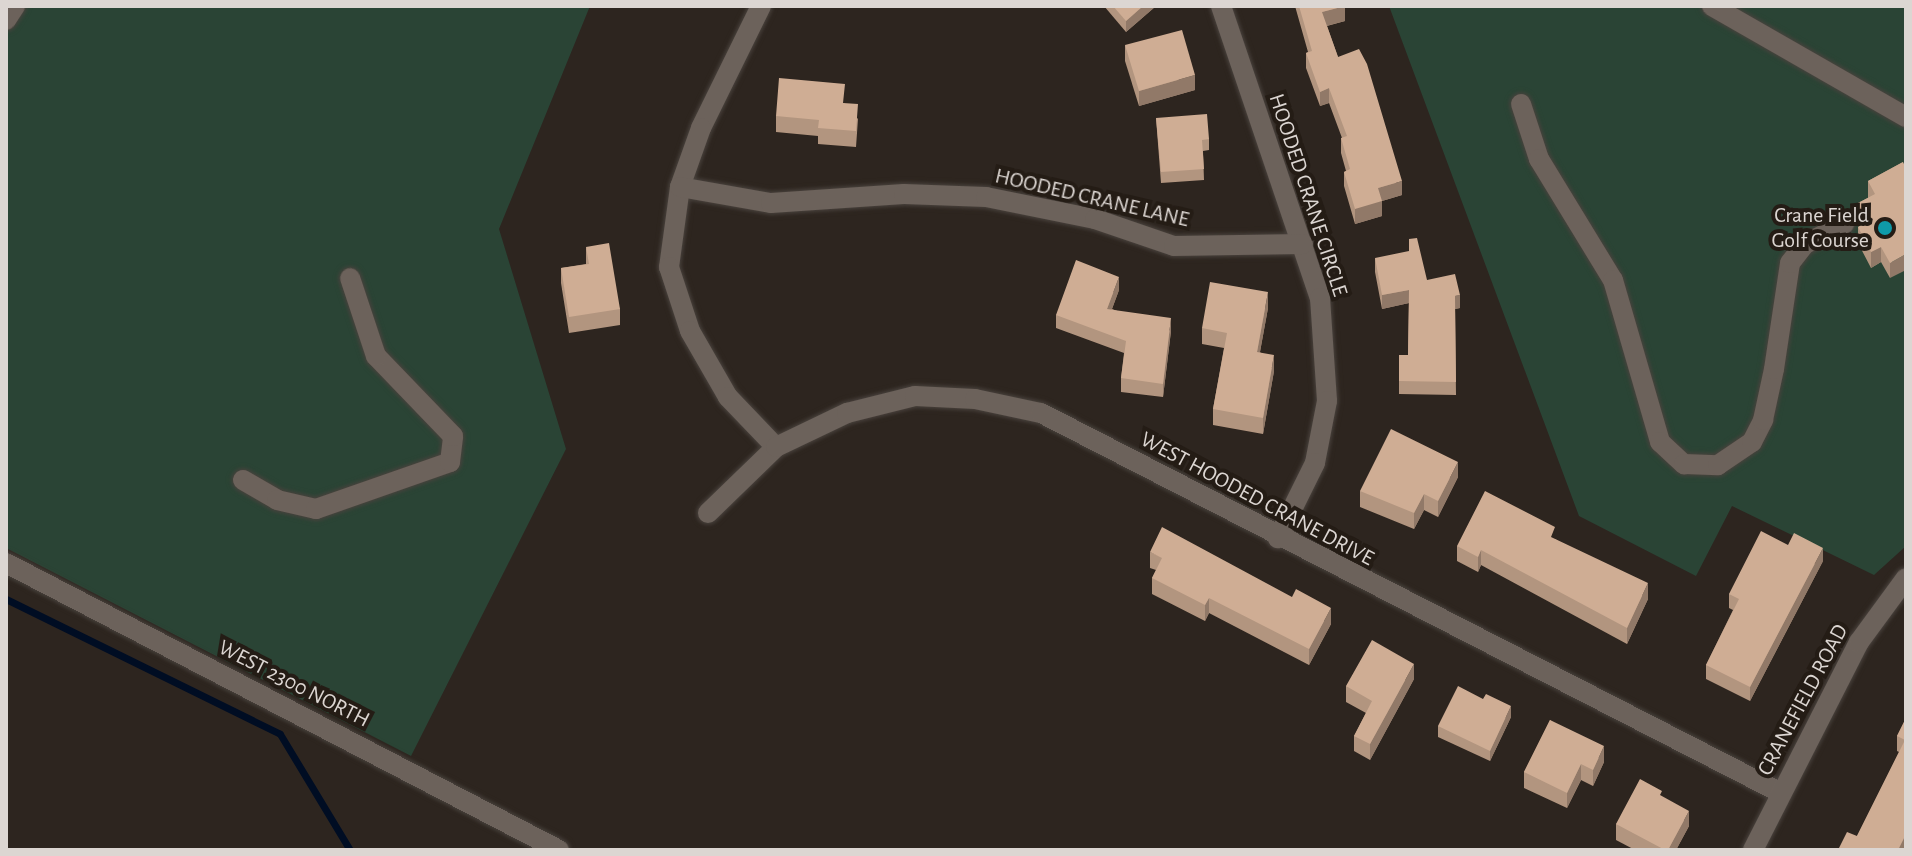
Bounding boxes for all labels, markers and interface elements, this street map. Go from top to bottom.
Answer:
street label: HOODED CRANE CIRCLE [1263,90,1353,300]
street label: HOODED CRANE LANE [992,163,1192,233]
place label: Crane Field Golf Course [1772,202,1869,254]
marker: Crane Field Golf Course [1876,219,1894,237]
street label: WEST HOODED CRANE DRIVE [1136,426,1378,572]
street label: CRANEFIELD ROAD [1752,620,1854,780]
street label: WEST 2300 NORTH [214,634,374,734]

